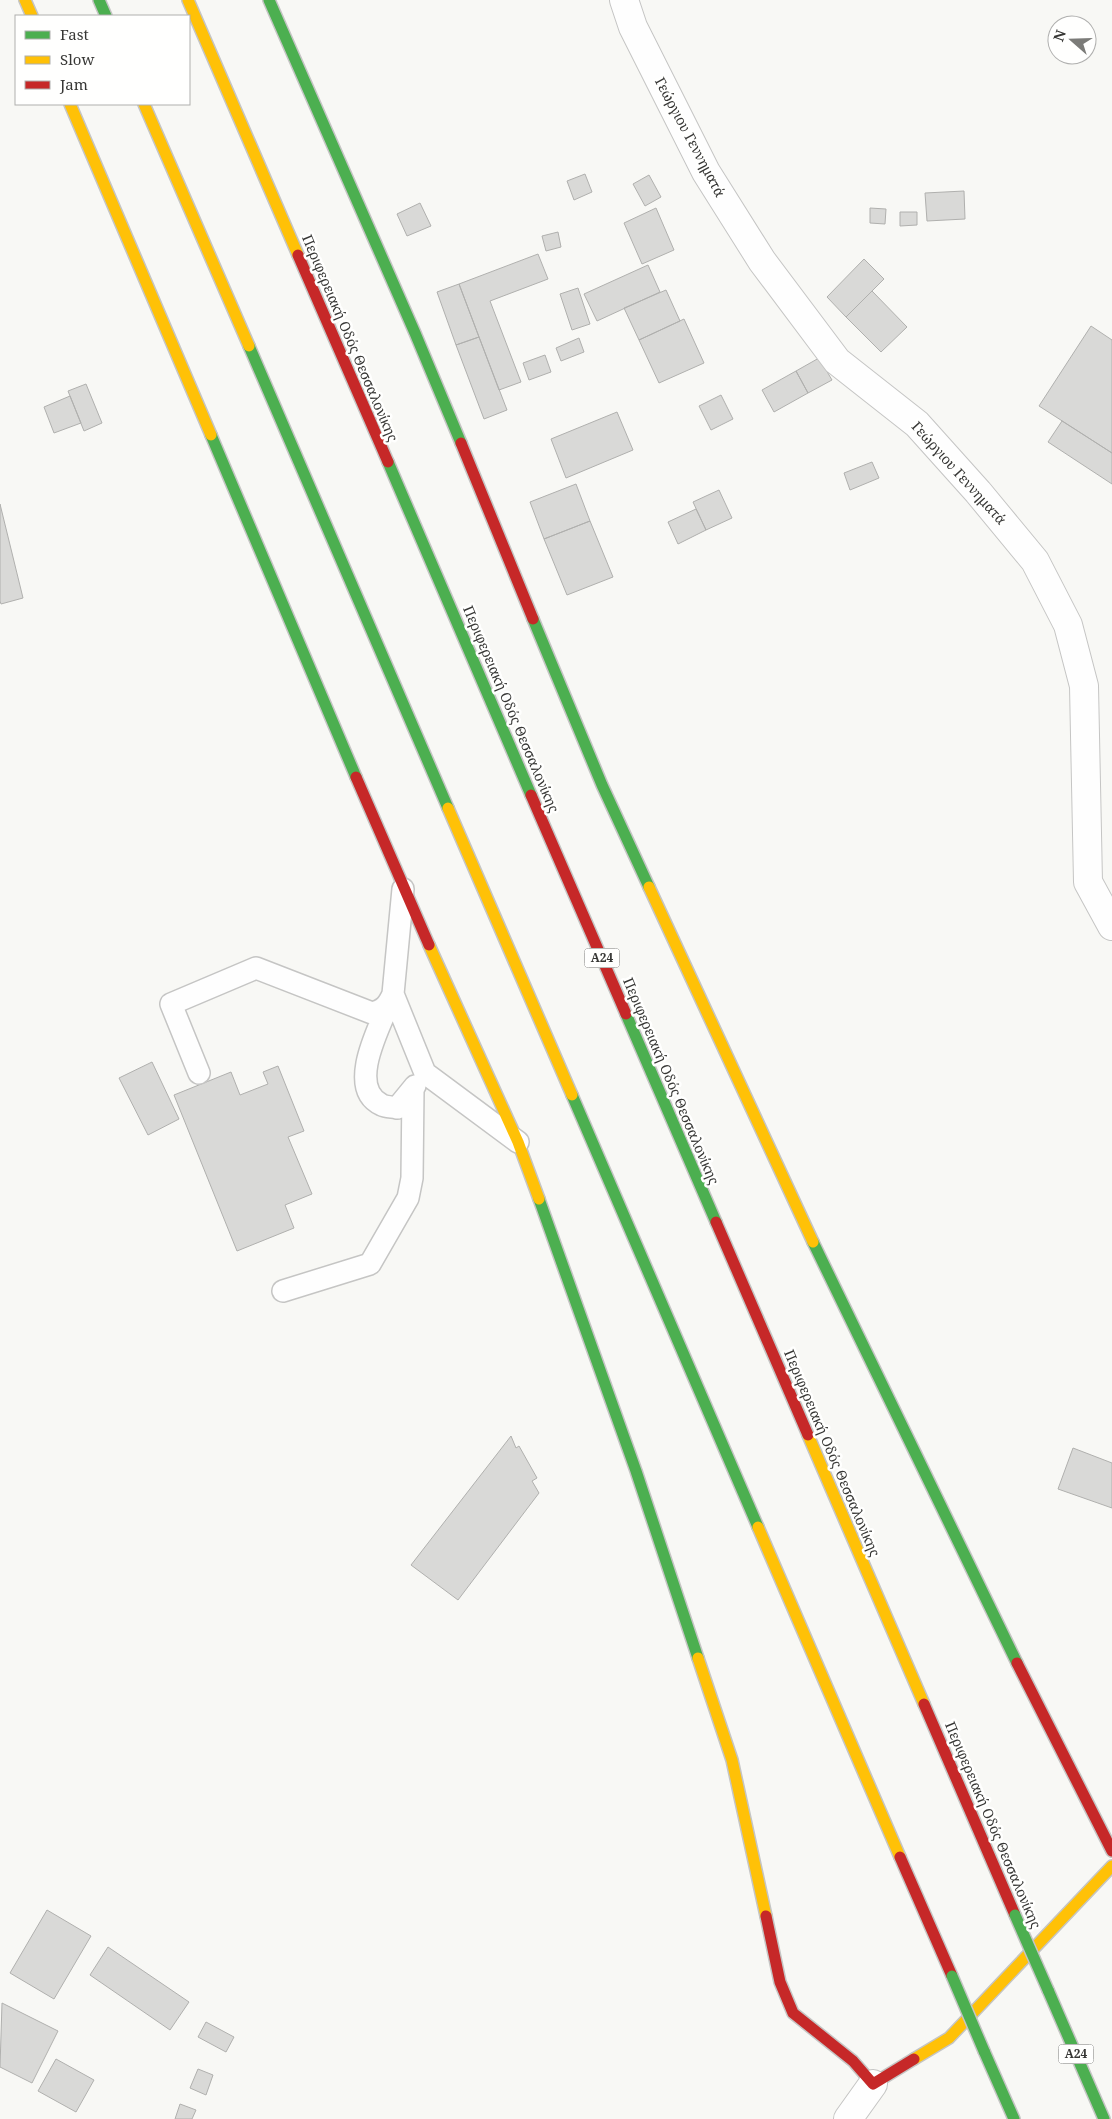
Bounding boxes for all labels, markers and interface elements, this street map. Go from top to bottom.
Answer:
legend [15,15,190,105]
north arrow [1047,15,1097,65]
text: Fast [60,24,89,44]
text: N [1048,27,1070,44]
text: Slow [60,49,94,69]
text: Jam [59,74,88,94]
street label: Γεώργιου Γεννηματά [651,74,730,200]
street label: Περιφερειακή Οδός Θεσσαλονίκης [298,231,403,445]
street label: Γεώργιου Γεννηματά [908,417,1011,528]
street label: Περιφερειακή Οδός Θεσσαλονίκης [459,602,564,816]
road number: Α24 [584,948,620,968]
street label: Περιφερειακή Οδός Θεσσαλονίκης [619,974,724,1188]
street label: Περιφερειακή Οδός Θεσσαλονίκης [780,1346,885,1560]
street label: Περιφερειακή Οδός Θεσσαλονίκης [941,1718,1046,1932]
road number: Α24 [1058,2045,1094,2064]

